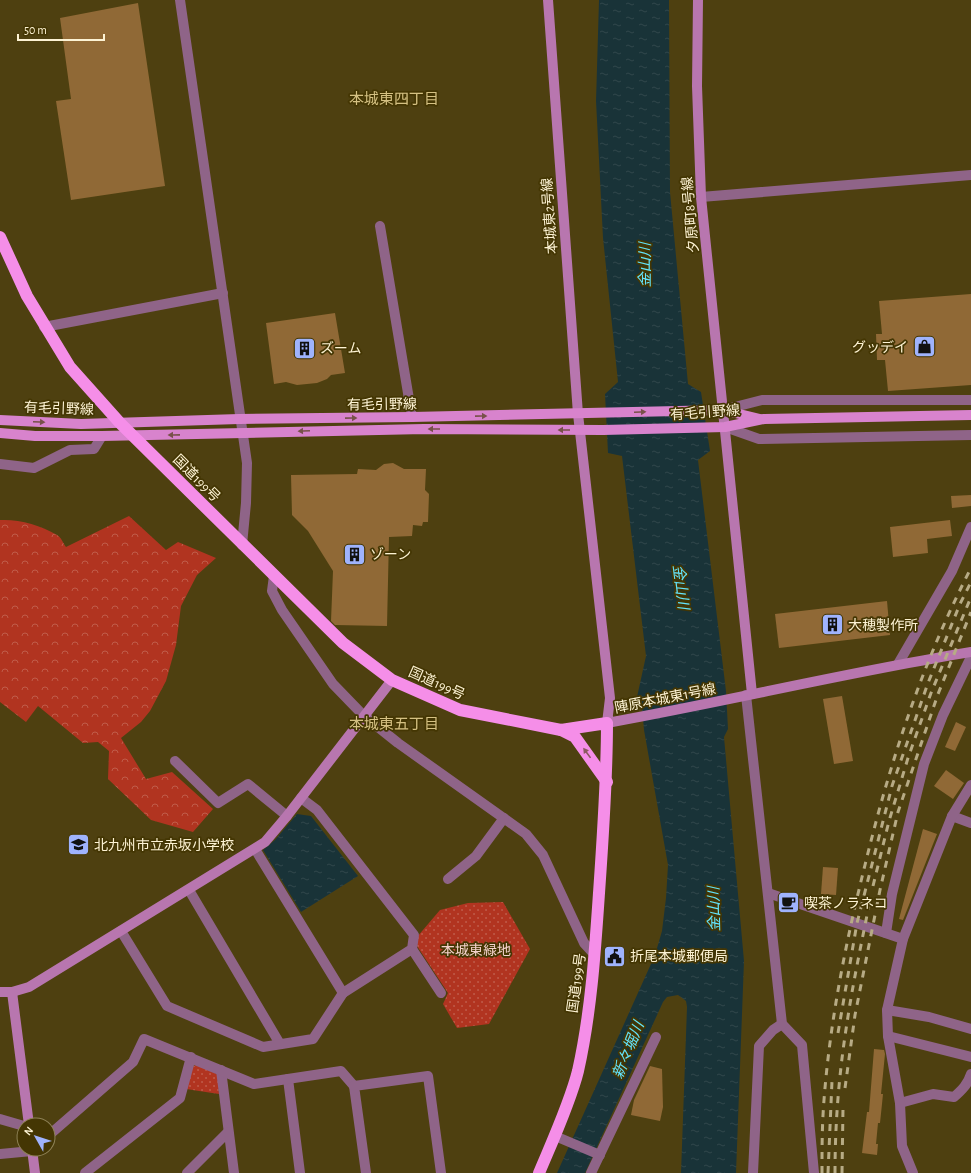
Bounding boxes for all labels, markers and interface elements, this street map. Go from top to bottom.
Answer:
scale bar [18,16,104,42]
text: 50 m [24,24,47,36]
district label: 本城東四丁目 [349,91,439,107]
street label: 夕原町8号線 [680,176,701,254]
street label: 本城東2号線 [539,177,560,255]
water label: 金山川 [637,241,653,288]
shop icon: グッデイ [911,334,937,360]
building icon: ズーム [292,335,318,361]
place label: ズーム [320,340,362,356]
place label: グッデイ [852,340,908,355]
street label: 有毛引野線 [347,396,417,413]
street label: 有毛引野線 [24,400,94,417]
street label: 有毛引野線 [670,403,740,422]
one-way arrow [634,409,646,416]
one-way arrow [475,413,488,419]
one-way arrow [345,415,358,421]
one-way arrow [33,418,45,425]
one-way arrow [427,426,440,432]
one-way arrow [557,427,570,433]
one-way arrow [297,428,310,434]
one-way arrow [168,431,180,438]
street label: 国道199号 [170,452,223,505]
building icon: ゾーン [342,541,368,567]
place label: ゾーン [370,547,411,562]
water label: 金山川 [670,564,692,612]
building icon: 大穂製作所 [820,612,846,638]
place label: 大穂製作所 [848,618,918,633]
street label: 国道199号 [406,664,467,703]
street label: 陣原本城東1号線 [613,681,717,716]
district label: 本城東五丁目 [349,716,439,732]
one-way arrow [583,748,591,758]
school or university icon: 北九州市立赤坂小学校 [65,832,91,858]
place label: 北九州市立赤坂小学校 [94,837,234,853]
water label: 金山川 [706,884,722,932]
cafe icon: 喫茶ノラネコ [775,890,801,916]
place label: 喫茶ノラネコ [804,896,888,911]
park label: 本城東緑地 [441,943,511,958]
public building icon: 折尾本城郵便局 [601,943,627,969]
place label: 折尾本城郵便局 [630,949,728,964]
street label: 国道199号 [565,952,588,1014]
water label: 新々堀川 [609,1017,647,1081]
north arrow [16,1117,56,1157]
text: N [22,1125,35,1137]

